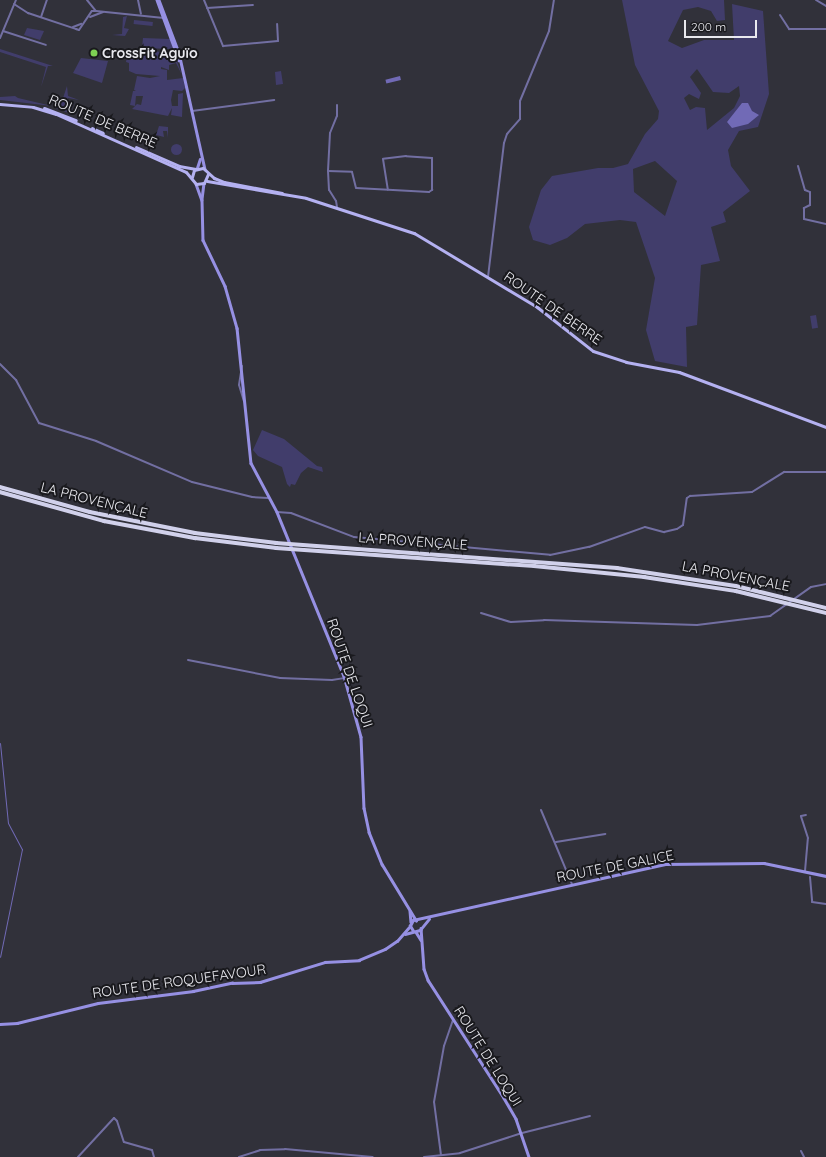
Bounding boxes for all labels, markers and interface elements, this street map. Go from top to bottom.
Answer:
scale bar [686,12,759,38]
text: 200 m [691,19,726,34]
place label: CrossFit Aguïo [102,45,198,61]
marker: CrossFit Aguïo [89,48,99,58]
street label: ROUTE DE BERRE [46,91,160,151]
street label: ROUTE DE BERRE [501,268,605,348]
street label: LA PROVENÇALE [39,479,149,521]
street label: LA PROVENÇALE [358,529,468,553]
street label: LA PROVENÇALE [681,557,791,595]
street label: ROUTE DE LOQUI [323,616,377,730]
street label: ROUTE DE GALICE [555,846,675,886]
street label: ROUTE DE ROQUEFAVOUR [91,960,267,1002]
street label: ROUTE DE LOQUI [451,1003,525,1109]

